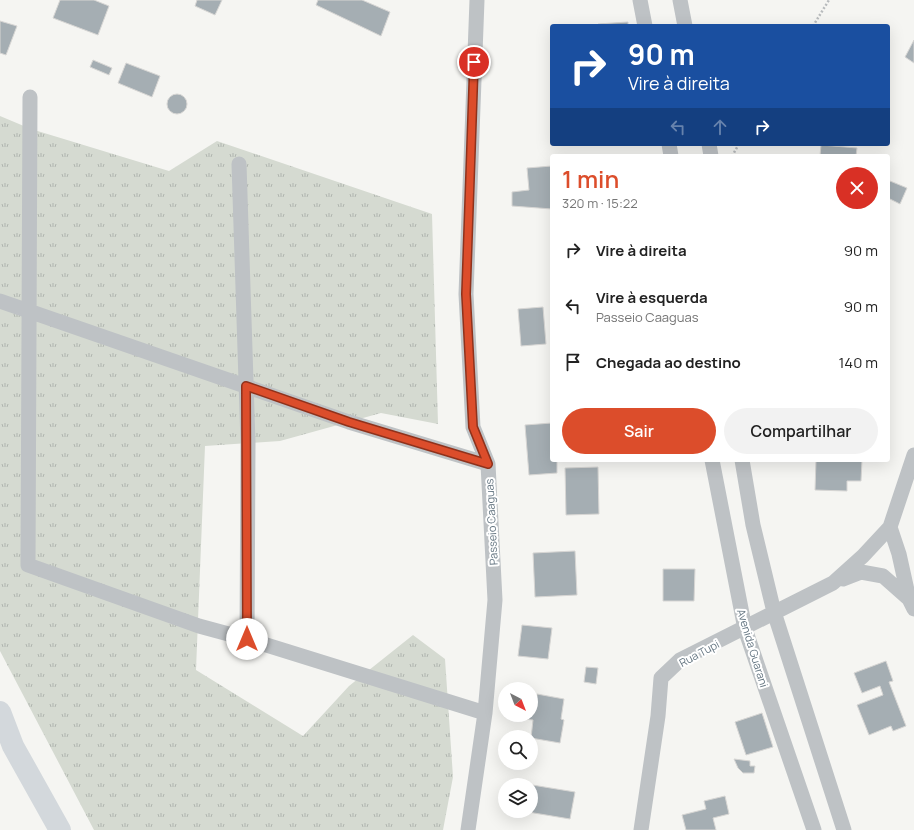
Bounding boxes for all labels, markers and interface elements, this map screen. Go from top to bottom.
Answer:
text: 90 m [628,35,695,73]
icon: right [562,40,614,92]
pin [457,45,491,79]
icon: arrive [463,51,485,73]
text: Vire à direita [628,71,730,95]
icon: left [667,116,689,138]
icon: ahead [709,116,731,138]
icon: right [751,116,773,138]
text: 1 min [562,162,619,195]
button: close [836,167,878,209]
text: 320 m · 15:22 [562,194,638,212]
icon: right [562,239,584,261]
text: Vire à direita [596,240,687,261]
text: 90 m [844,240,878,261]
text: Vire à esquerda [596,287,708,308]
icon: left [562,295,584,317]
text: 90 m [844,296,878,317]
text: Passeio Caaguas [596,308,699,326]
icon: arrive [562,351,584,373]
text: Chegada ao destino [596,352,741,373]
text: 140 m [838,352,878,373]
button: Sair [562,408,716,454]
button: Compartilhar [724,408,878,454]
street label: Passeio Caaguas [481,478,501,566]
street label: Avenida Guarani [734,607,772,689]
position arrow [226,618,268,660]
street label: Rua Tupi [676,636,722,670]
north arrow [498,682,538,722]
map controls [498,682,538,818]
button: search [498,730,538,770]
button: layers [498,778,538,818]

